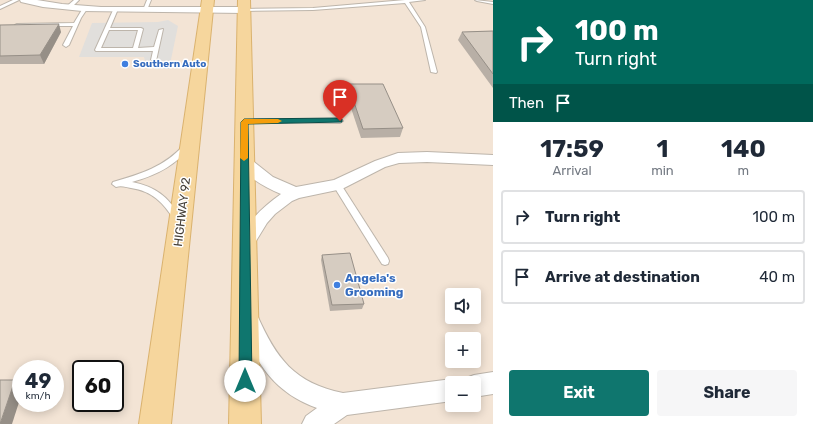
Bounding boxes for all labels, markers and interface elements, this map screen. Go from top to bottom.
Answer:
text: 100 m [575,14,659,47]
icon: right [509,16,561,68]
text: Turn right [575,48,657,70]
place label: Southern Auto [133,58,206,70]
marker: Southern Auto [120,59,130,69]
pin [323,80,357,121]
icon: arrive [329,86,351,108]
icon: arrive [552,92,574,114]
text: Then [509,94,544,112]
text: 17:59 [540,135,604,163]
text: 1 [657,135,668,163]
text: 140 [721,135,766,163]
text: Arrival [553,163,592,178]
text: min [651,163,674,178]
text: m [738,163,749,178]
street label: HIGHWAY 92 [171,177,193,247]
icon: right [511,206,533,228]
text: Turn right [545,208,620,226]
text: 100 m [753,208,795,226]
icon: arrive [511,266,533,288]
text: Arrive at destination [545,268,700,286]
text: 40 m [759,268,795,286]
place label: Angela's Grooming [345,271,403,299]
marker: Angela's Grooming [332,280,342,290]
map controls [445,288,481,412]
button: sound [445,288,481,324]
button: + [445,332,481,368]
speed limit sign: 60 [72,360,124,412]
position arrow [224,360,266,402]
text: 49 [25,369,51,393]
button: Exit [509,370,649,416]
button: Share [657,370,797,416]
button: − [445,376,481,412]
text: km/h [26,390,50,402]

